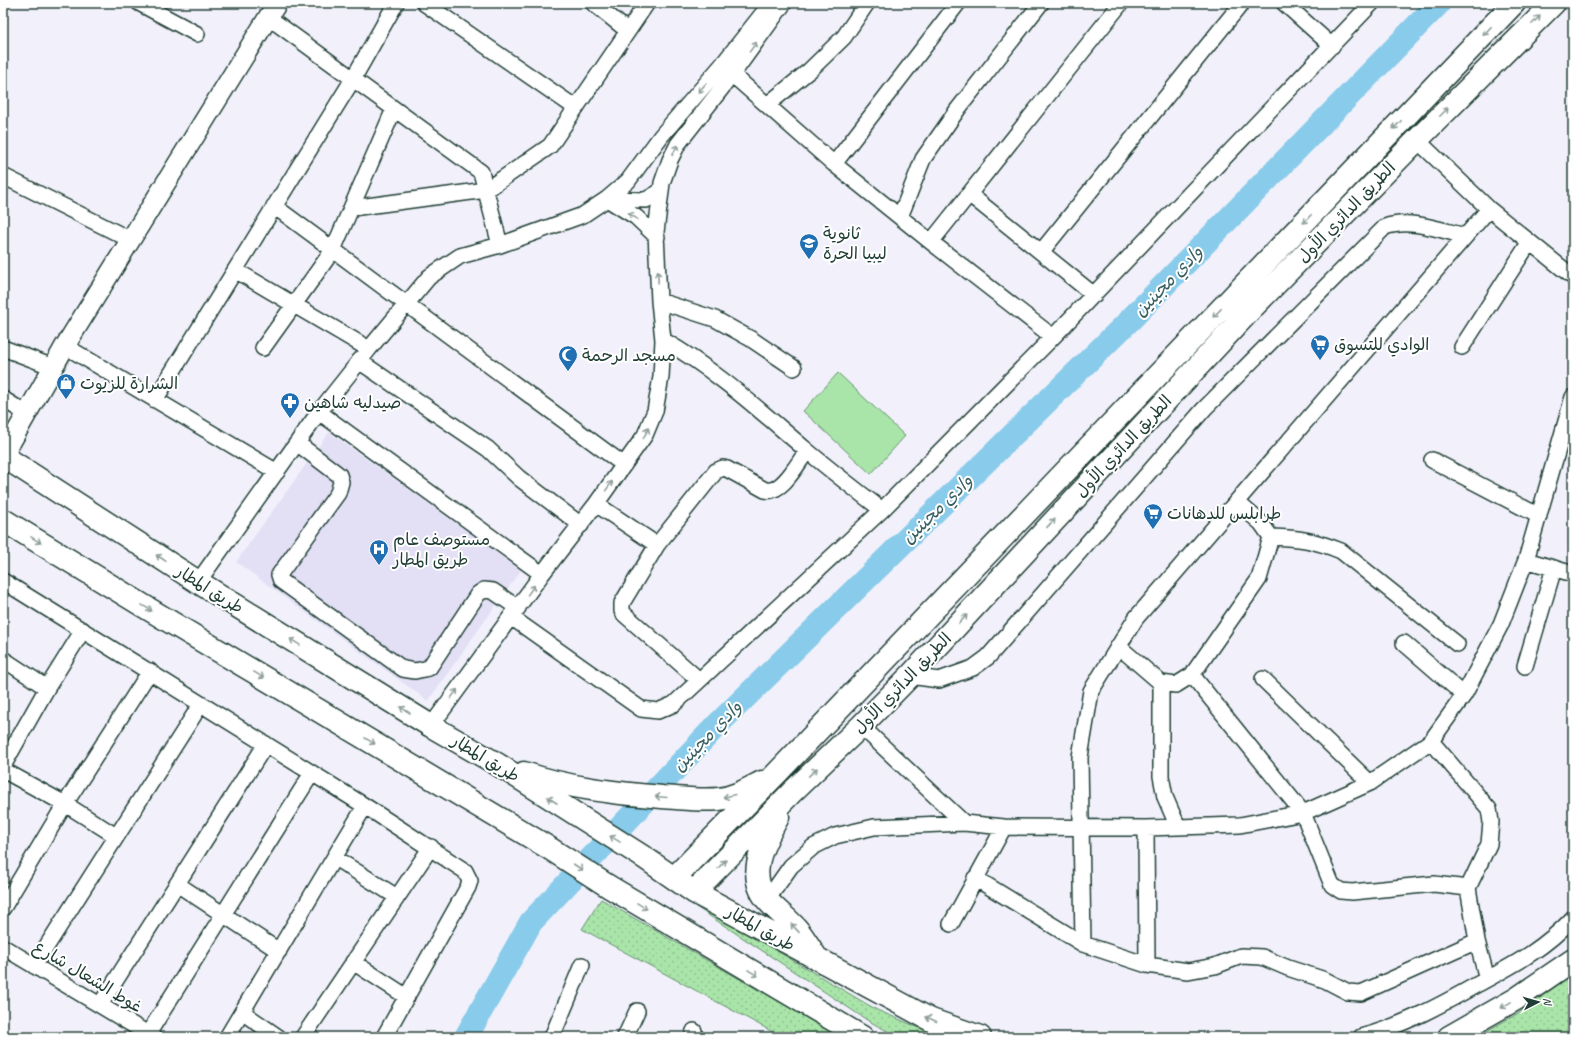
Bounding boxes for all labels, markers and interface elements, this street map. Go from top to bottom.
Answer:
one-way arrow [1531,16,1541,25]
one-way arrow [1482,26,1492,36]
one-way arrow [749,41,757,52]
one-way arrow [698,83,707,93]
one-way arrow [1439,107,1449,117]
one-way arrow [1392,120,1402,130]
one-way arrow [672,144,679,156]
street label: الطريق الدائري الأول [1292,157,1401,269]
one-way arrow [628,212,639,220]
one-way arrow [1302,214,1312,224]
place label: ثانوية ليبيا الحرة [823,223,887,264]
school or university icon: ثانوية ليبيا الحرة [798,232,820,260]
water label: وادي مجينين [1129,241,1209,322]
one-way arrow [654,271,662,284]
one-way arrow [1212,308,1222,318]
supermarket icon: الوادي للتسوق [1309,333,1331,361]
place label: الوادي للتسوق [1334,334,1429,357]
mosque icon: مسجد الرحمة [557,344,579,372]
place label: مسجد الرحمة [582,345,676,366]
shop icon: الشرارة للزيوت [55,372,77,400]
place label: الشرارة للزيوت [80,373,178,395]
street label: الطريق الدائري الأول [1070,390,1178,503]
pharmacy icon: صيدليه شاهين [279,391,301,419]
place label: صيدليه شاهين [304,392,401,413]
one-way arrow [643,427,650,439]
water label: وادي مجينين [897,469,979,550]
one-way arrow [605,481,613,492]
supermarket icon: طرابلس للدهانات [1142,502,1164,530]
place label: طرابلس للدهانات [1167,503,1281,524]
one-way arrow [1046,519,1055,529]
place label: مستوصف عام طريق المطار [391,529,490,570]
one-way arrow [30,536,41,544]
hospital icon: مستوصف عام طريق المطار [368,538,390,566]
one-way arrow [156,554,167,562]
street label: طريق المطار [170,559,247,618]
one-way arrow [527,584,535,595]
one-way arrow [141,604,152,612]
one-way arrow [958,614,968,624]
street label: الطريق الدائري الأول [848,628,957,740]
one-way arrow [289,637,301,645]
one-way arrow [253,671,265,679]
one-way arrow [449,689,458,700]
water label: وادي مجينين [668,696,748,777]
one-way arrow [400,706,411,714]
street label: طريق المطار [446,729,523,787]
one-way arrow [364,738,376,746]
one-way arrow [808,767,818,776]
one-way arrow [655,793,668,800]
one-way arrow [723,793,736,800]
one-way arrow [546,795,558,803]
one-way arrow [609,835,621,843]
one-way arrow [717,859,727,869]
one-way arrow [573,863,584,871]
street label: طريق المطار [721,900,799,956]
one-way arrow [636,903,648,911]
one-way arrow [791,922,800,933]
street label: غوط الشعال شارع [29,936,146,1018]
one-way arrow [747,969,759,977]
north arrow [1518,982,1558,1022]
text: N [1541,997,1555,1007]
one-way arrow [1501,1001,1512,1009]
one-way arrow [925,1015,937,1022]

